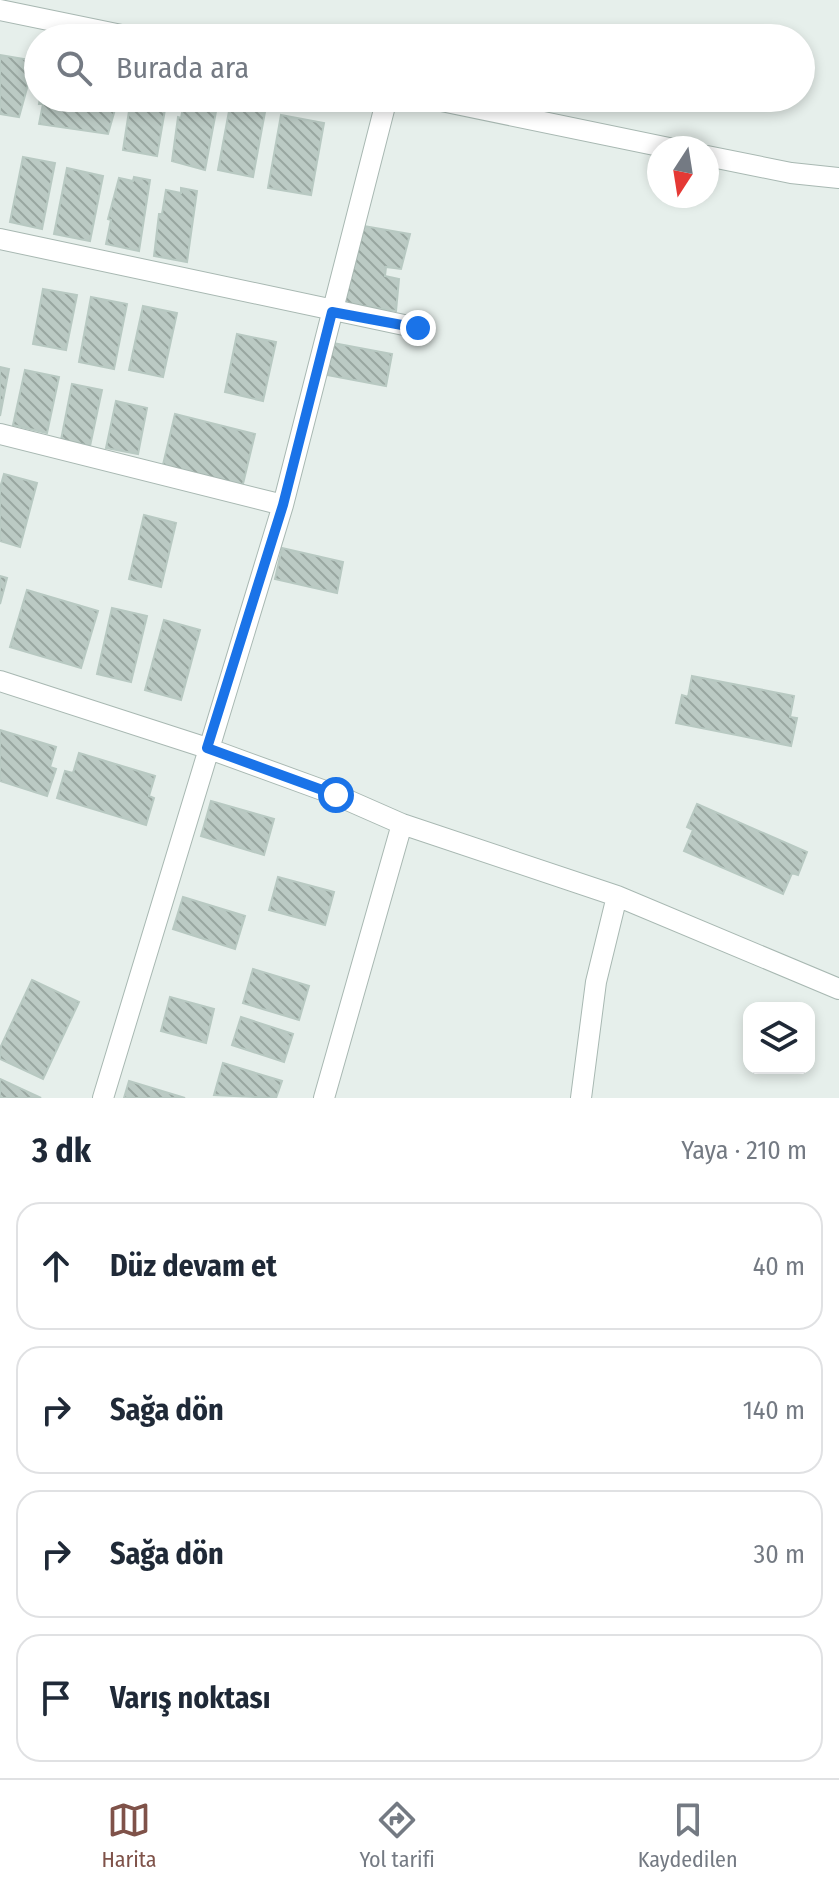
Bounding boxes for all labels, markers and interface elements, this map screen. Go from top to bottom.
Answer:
search box [24,24,815,112]
icon: search [52,46,96,90]
text: Burada ara [116,50,249,86]
north arrow [647,136,719,208]
route end [400,310,436,346]
route start [318,777,354,813]
map controls [743,1002,815,1074]
button: layers [743,1002,815,1074]
text: 3 dk [32,1130,91,1171]
text: Yaya · 210 m [681,1135,807,1166]
icon: ahead [34,1244,78,1288]
text: Düz devam et [110,1248,277,1284]
text: 40 m [753,1251,805,1282]
icon: right [34,1388,78,1432]
text: Sağa dön [110,1392,224,1428]
text: 140 m [743,1395,805,1426]
icon: right [34,1532,78,1576]
text: Sağa dön [110,1536,224,1572]
text: 30 m [754,1539,805,1570]
icon: arrive [34,1676,78,1720]
text: Varış noktası [110,1680,271,1716]
tab: Harita [101,1798,157,1873]
tab: Yol tarifi [359,1798,435,1873]
tab: Kaydedilen [638,1798,738,1873]

